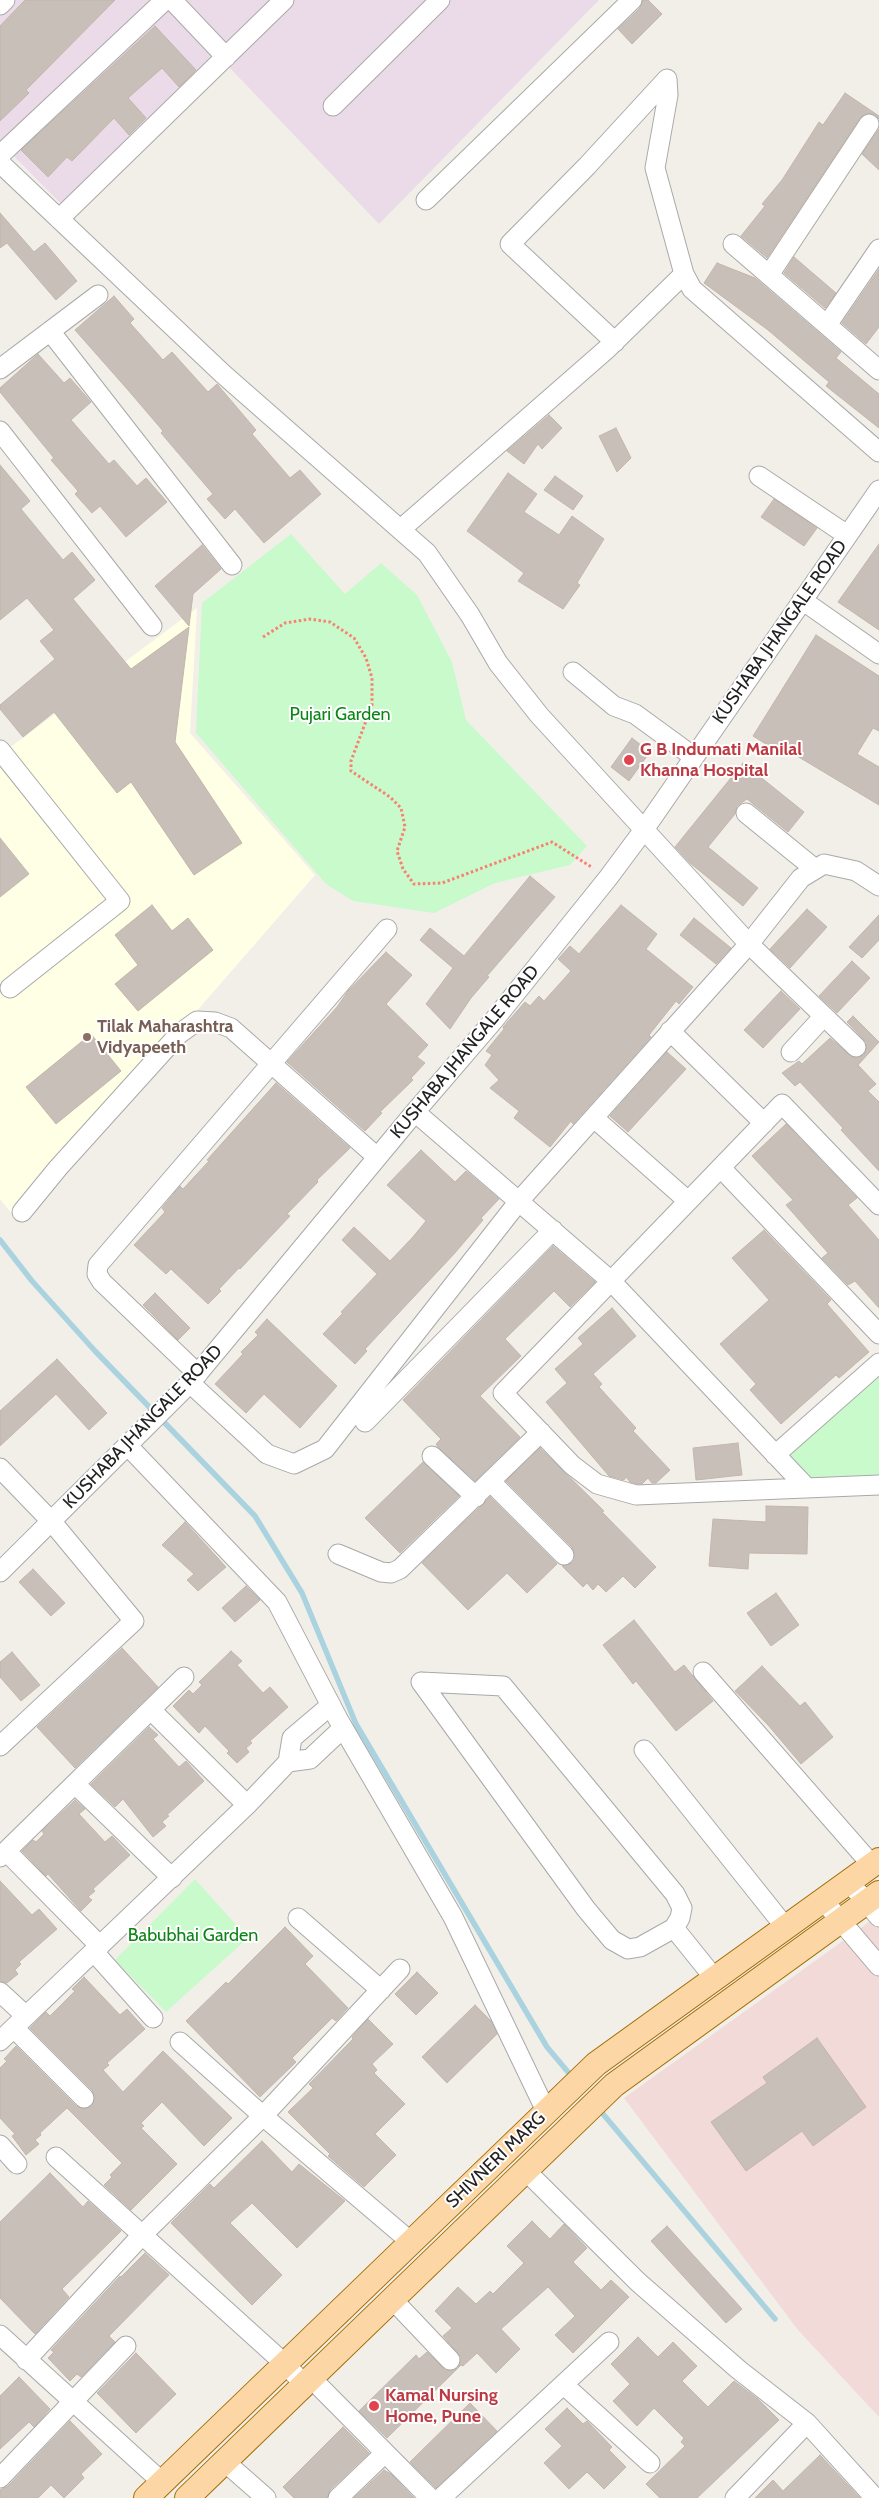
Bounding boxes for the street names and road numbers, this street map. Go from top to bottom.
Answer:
street label: KUSHABA JHANGALE ROAD [708,536,852,728]
street label: KUSHABA JHANGALE ROAD [386,961,544,1143]
street label: KUSHABA JHANGALE ROAD [59,1341,227,1513]
street label: SHIVNERI MARG [442,2107,550,2213]

